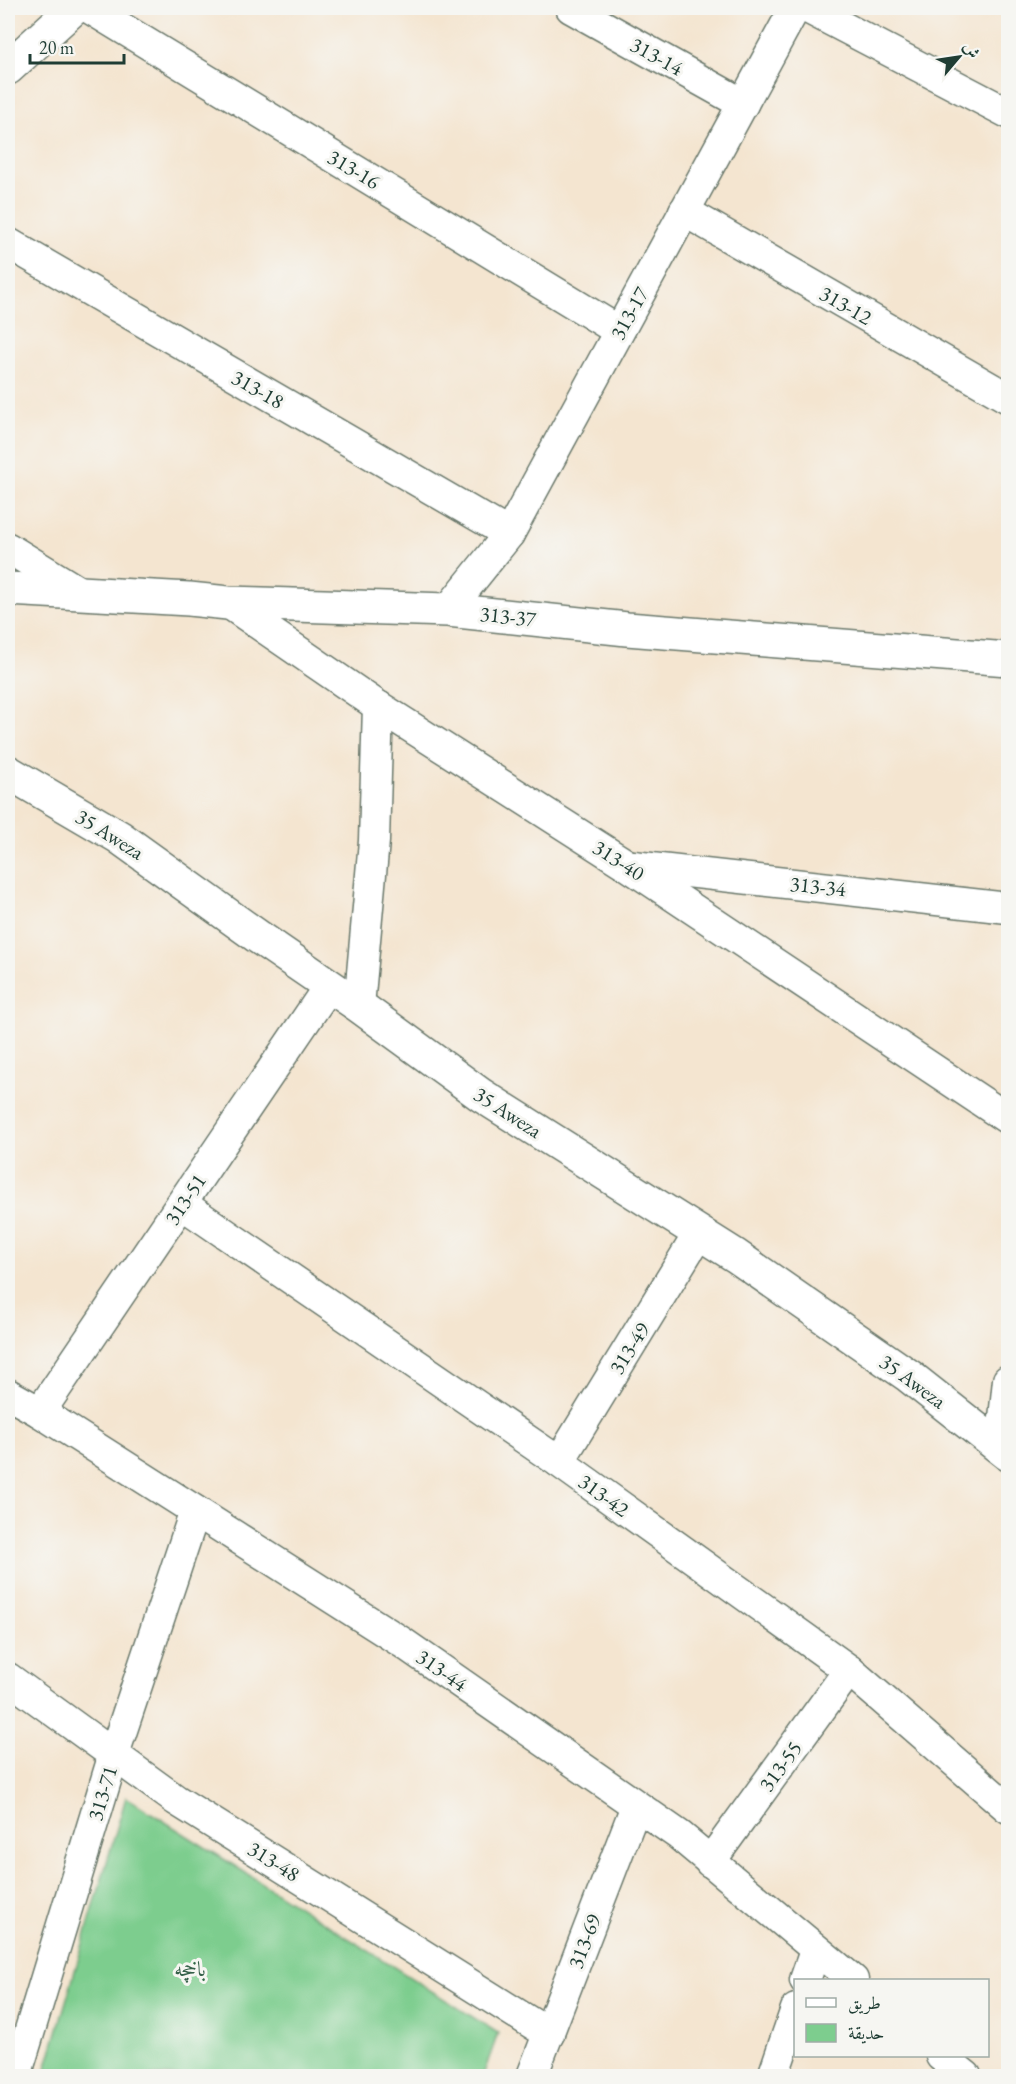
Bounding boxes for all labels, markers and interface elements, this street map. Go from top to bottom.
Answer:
scale bar [30,27,124,65]
north arrow [929,27,989,87]
street label: 313-14 [626,31,689,82]
text: 20 m [39,36,74,59]
text: ش [959,38,985,62]
street label: 313-16 [323,143,385,195]
street label: 313-12 [815,279,877,331]
street label: 313-17 [604,281,655,344]
street label: 313-18 [227,363,289,415]
street label: 313-37 [479,600,538,632]
street label: 35 Aweza [71,802,150,866]
street label: 313-40 [588,833,650,887]
street label: 313-34 [789,870,848,902]
street label: 35 Aweza [469,1080,548,1144]
street label: 313-51 [158,1168,212,1230]
street label: 313-49 [603,1317,655,1379]
street label: 35 Aweza [874,1348,952,1415]
street label: 313-42 [573,1468,635,1522]
street label: 313-44 [411,1643,473,1698]
street label: 313-55 [753,1735,807,1797]
street label: 313-71 [81,1762,123,1824]
street label: 313-48 [243,1835,305,1887]
street label: 313-69 [561,1910,607,1972]
park label: باخچە [174,1955,206,1983]
legend [794,1979,989,2057]
text: طريق [848,1991,881,2015]
text: حديقة [848,2021,884,2044]

